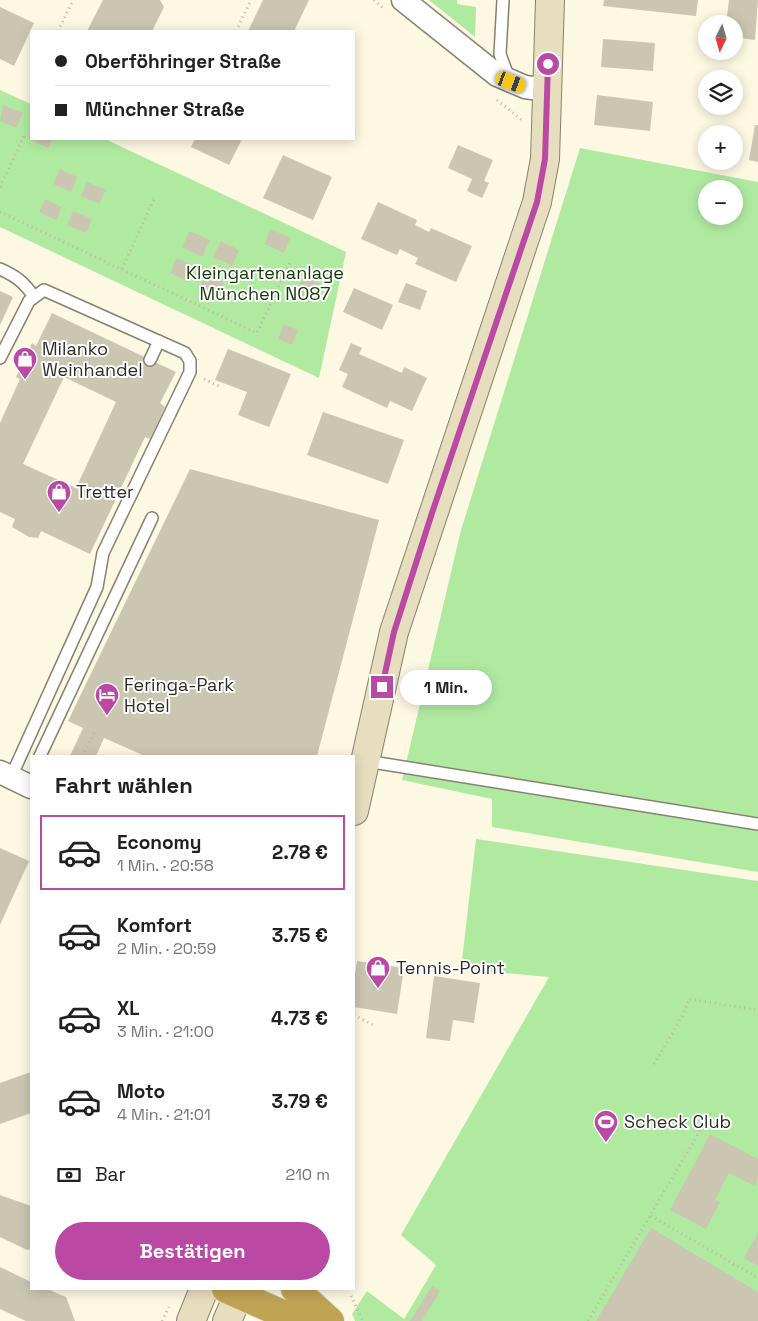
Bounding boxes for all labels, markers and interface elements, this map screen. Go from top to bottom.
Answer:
north arrow [698,15,742,60]
map controls [698,15,743,225]
text: Oberföhringer Straße [85,49,281,74]
route start [537,53,559,75]
car [494,70,527,94]
button: layers [698,70,743,115]
text: Münchner Straße [85,97,245,122]
button: + [698,125,743,170]
button: − [698,180,743,225]
park label: Kleingartenanlage München NO87 [186,261,344,305]
place label: Milanko Weinhandel [42,337,143,381]
shop icon: Milanko Weinhandel [12,346,38,380]
shop icon: Tretter [46,479,72,513]
place label: Tretter [76,480,134,503]
callout: 1 Min. [400,670,492,704]
place label: Feringa-Park Hotel [124,673,234,717]
route end [371,676,393,698]
text: 1 Min. [424,677,468,698]
hotel icon: Feringa-Park Hotel [94,682,120,716]
text: Fahrt wählen [55,771,193,799]
icon: car [57,830,102,875]
text: Economy [117,830,201,855]
text: 2.78 € [272,840,328,865]
text: 1 Min. · 20:58 [117,855,214,876]
icon: car [57,913,102,958]
text: Komfort [117,913,192,938]
text: 3.75 € [272,923,328,948]
text: 2 Min. · 20:59 [117,938,216,959]
shop icon: Tennis-Point [365,955,391,989]
place label: Tennis-Point [396,956,505,979]
icon: car [57,996,102,1041]
text: XL [117,996,140,1021]
text: 4.73 € [271,1006,328,1031]
text: 3 Min. · 21:00 [117,1021,214,1042]
icon: car [57,1079,102,1124]
text: Moto [117,1079,165,1104]
text: 3.79 € [271,1089,328,1114]
text: 4 Min. · 21:01 [117,1104,211,1125]
sports icon: Scheck Club [593,1109,619,1143]
place label: Scheck Club [624,1110,731,1133]
icon: cash [55,1161,83,1189]
text: Bar [95,1162,126,1187]
text: 210 m [286,1164,330,1185]
button: Bestätigen [55,1222,330,1280]

